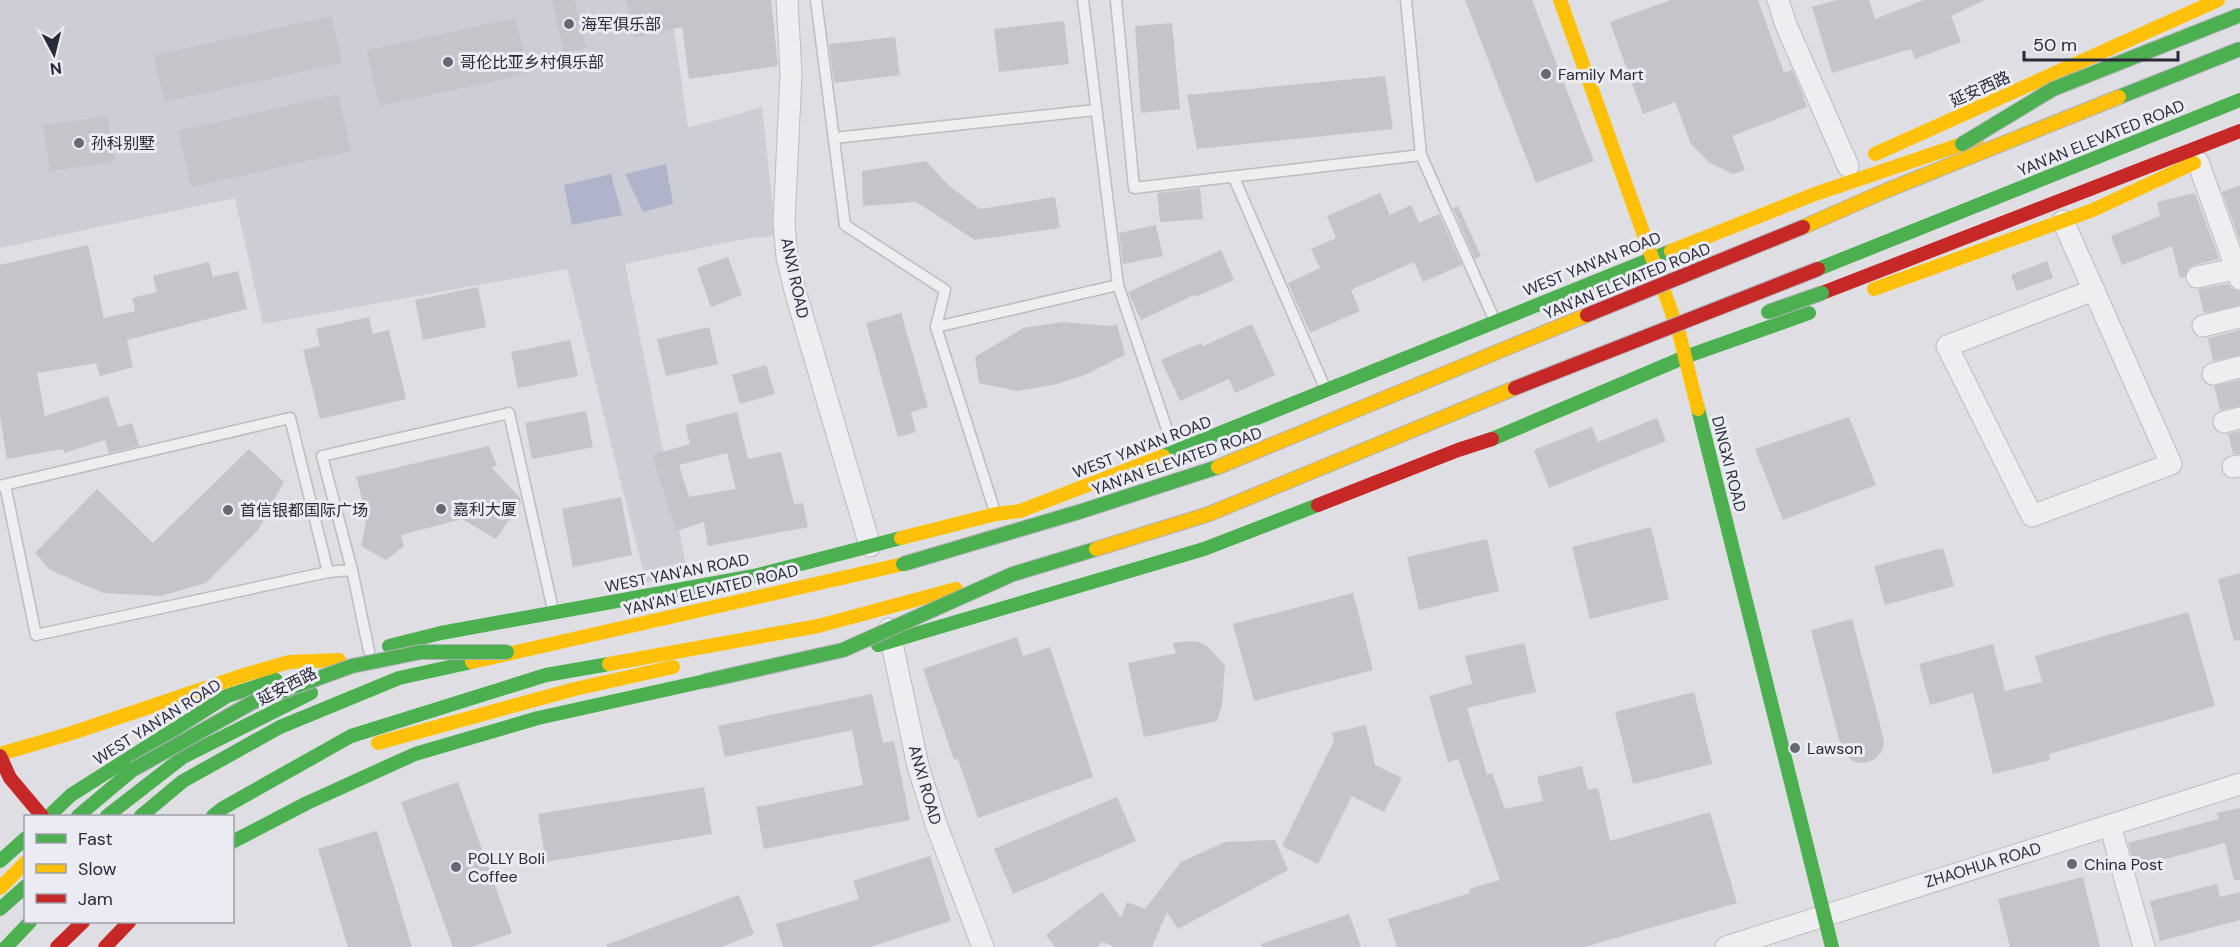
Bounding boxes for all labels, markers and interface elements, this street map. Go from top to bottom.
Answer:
place label: 海军俱乐部 [581,14,661,35]
marker: 海军俱乐部 [562,17,576,31]
north arrow [24,24,84,84]
scale bar [2024,24,2178,62]
text: 50 m [2033,33,2077,57]
place label: 哥伦比亚乡村俱乐部 [460,52,604,73]
marker: 哥伦比亚乡村俱乐部 [441,55,455,69]
text: N [49,57,63,80]
place label: Family Mart [1558,64,1644,85]
street label: 延安西路 [1946,66,2014,112]
marker: Family Mart [1539,67,1553,81]
street label: YAN'AN ELEVATED ROAD [2014,95,2188,181]
place label: 孙科别墅 [91,133,155,154]
marker: 孙科别墅 [72,136,86,150]
street label: WEST YAN'AN ROAD [1520,227,1664,301]
street label: ANXI ROAD [776,236,814,320]
street label: YAN'AN ELEVATED ROAD [1540,238,1714,324]
street label: WEST YAN'AN ROAD [1070,411,1214,483]
street label: DINGXI ROAD [1707,414,1751,514]
street label: YAN'AN ELEVATED ROAD [1089,422,1265,500]
place label: 嘉利大厦 [453,499,517,520]
place label: 首信银都国际广场 [240,500,368,521]
marker: 嘉利大厦 [434,502,448,516]
marker: 首信银都国际广场 [221,503,235,517]
street label: WEST YAN'AN ROAD [603,549,751,597]
street label: YAN'AN ELEVATED ROAD [622,560,800,620]
street label: 延安西路 [254,662,320,710]
street label: WEST YAN'AN ROAD [89,674,225,770]
place label: Lawson [1807,738,1863,759]
marker: Lawson [1788,741,1802,755]
street label: ANXI ROAD [904,743,946,827]
legend [24,815,234,923]
text: Fast [78,827,113,851]
street label: ZHAOHUA ROAD [1922,837,2044,893]
place label: POLLY Boli Coffee [468,848,545,887]
place label: China Post [2084,854,2163,875]
text: Slow [78,857,117,881]
marker: China Post [2065,857,2079,871]
marker: POLLY Boli Coffee [449,860,463,874]
text: Jam [78,887,113,911]

